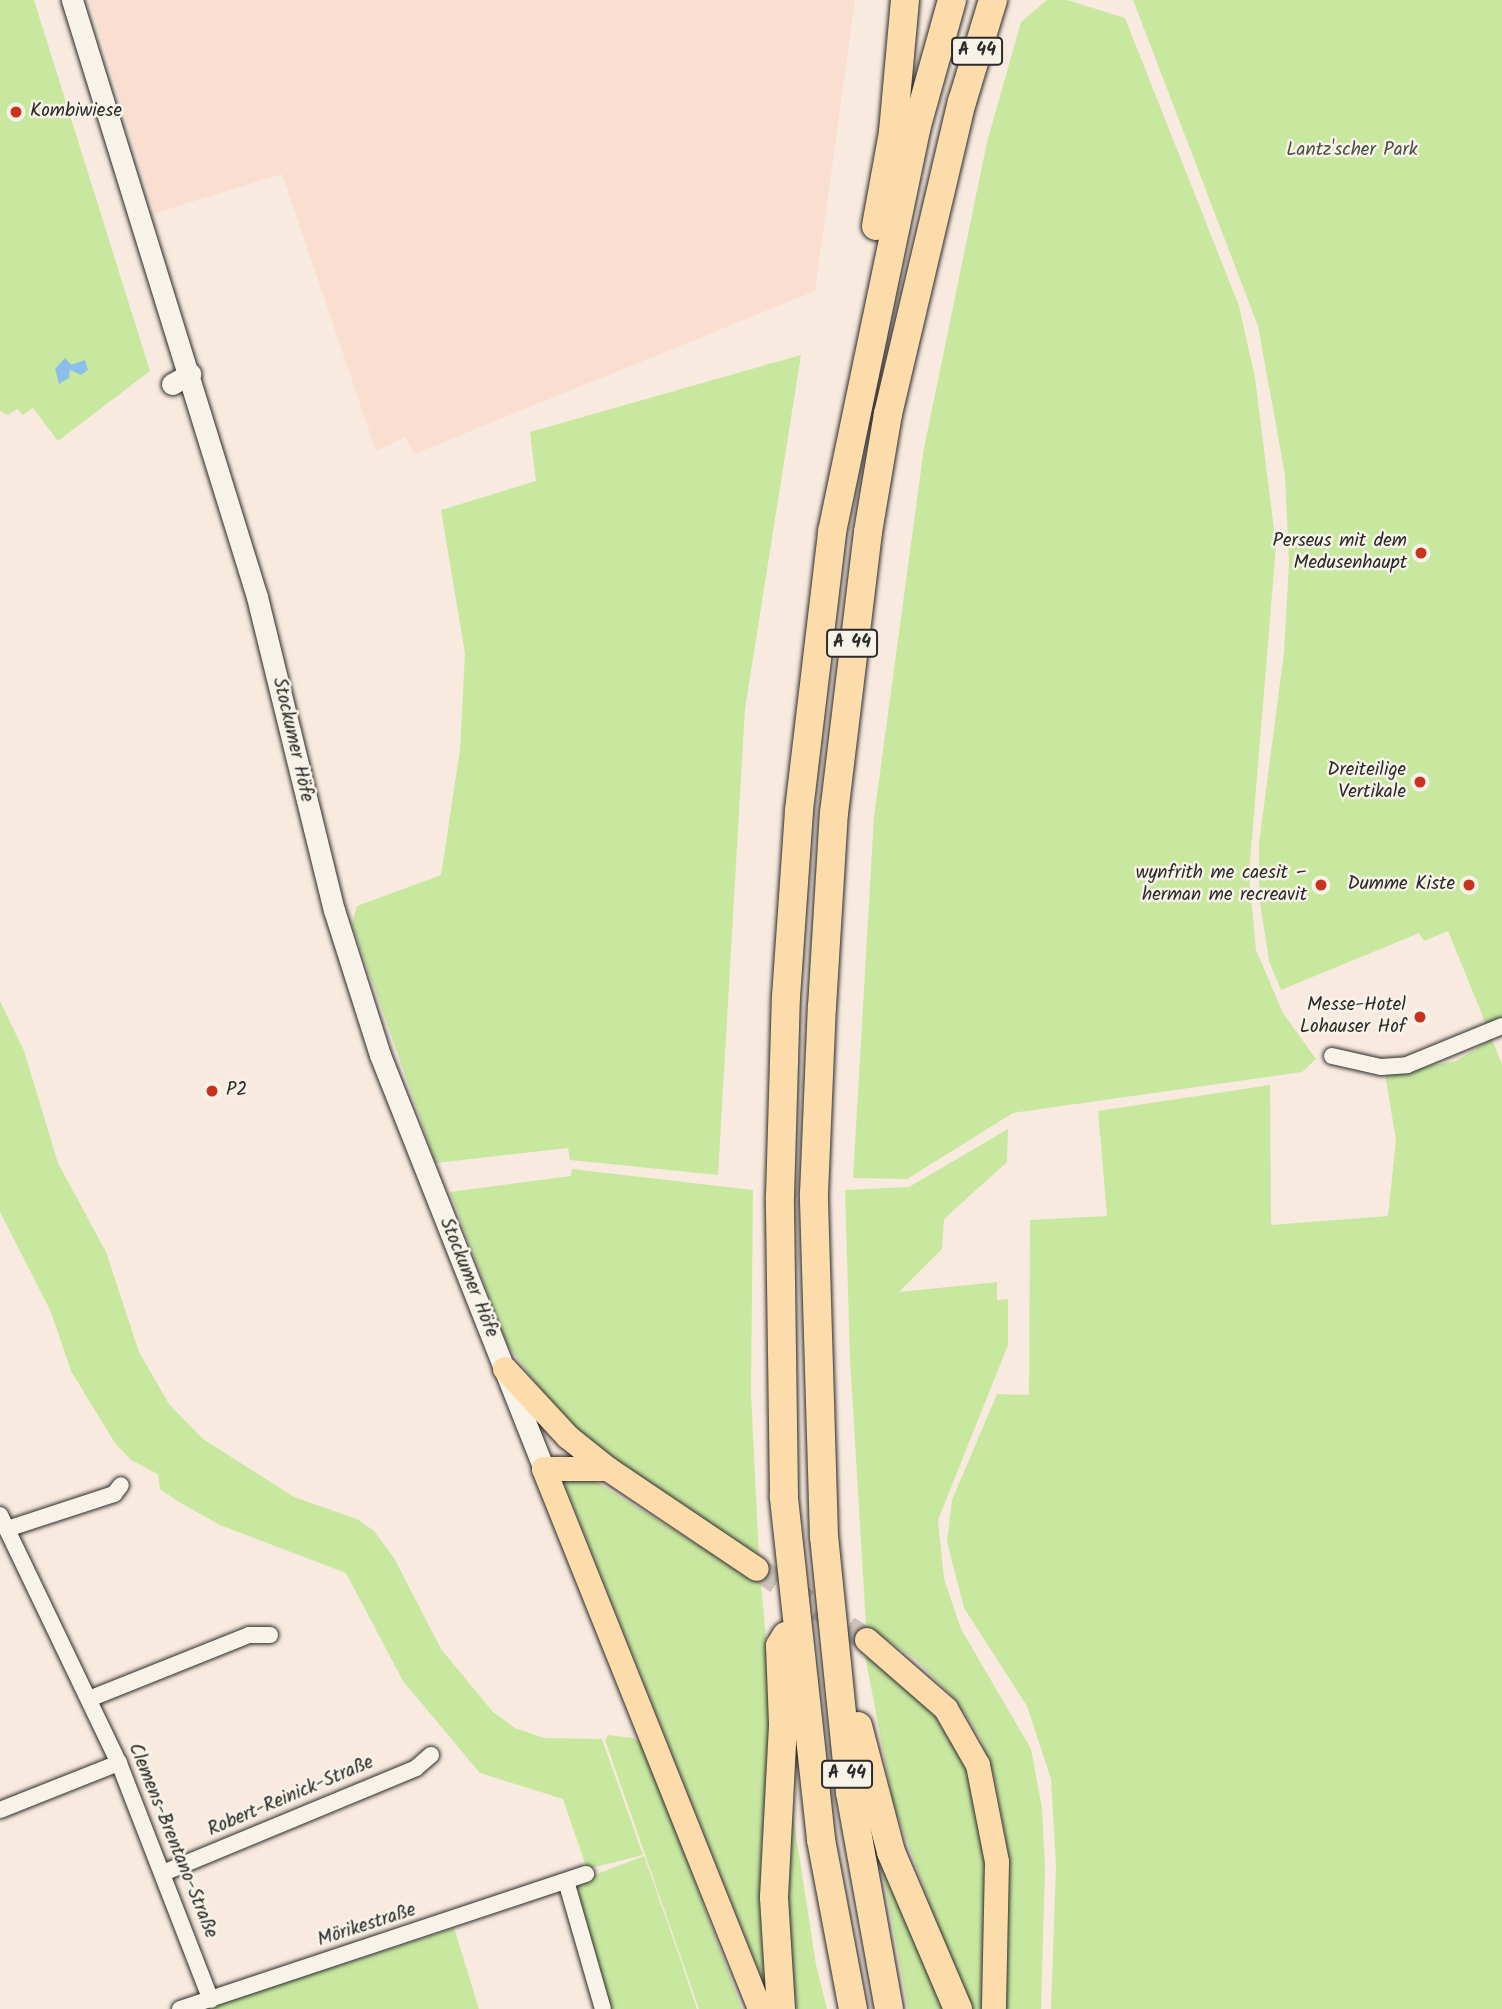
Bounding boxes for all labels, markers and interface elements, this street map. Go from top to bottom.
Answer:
road number: A 44 [951,36,1003,66]
place label: Kombiwiese [30,101,122,123]
marker: Kombiwiese [8,104,24,120]
park label: Lantz'scher Park [1286,140,1418,162]
place label: Perseus mit dem Medusenhaupt [1273,531,1407,575]
marker: Perseus mit dem Medusenhaupt [1413,545,1429,561]
road number: A 44 [826,628,878,658]
street label: Stockumer Höfe [267,675,317,805]
place label: Dreiteilige Vertikale [1327,760,1406,804]
marker: Dreiteilige Vertikale [1412,774,1428,790]
place label: wynfrith me caesit – herman me recreavit [1136,863,1307,907]
place label: Dumme Kiste [1347,874,1455,896]
marker: wynfrith me caesit – herman me recreavit [1313,877,1329,893]
marker: Dumme Kiste [1461,877,1477,893]
place label: Messe-Hotel Lohauser Hof [1300,995,1406,1039]
marker: Messe-Hotel Lohauser Hof [1412,1009,1428,1025]
place label: P2 [226,1080,247,1102]
marker: P2 [204,1083,220,1099]
street label: Stockumer Höfe [434,1215,502,1341]
street label: Clemens-Brentano-Straße [122,1740,222,1942]
street label: Robert-Reinick-Straße [205,1752,377,1842]
road number: A 44 [821,1759,873,1788]
street label: Mörikestraße [315,1899,419,1953]

